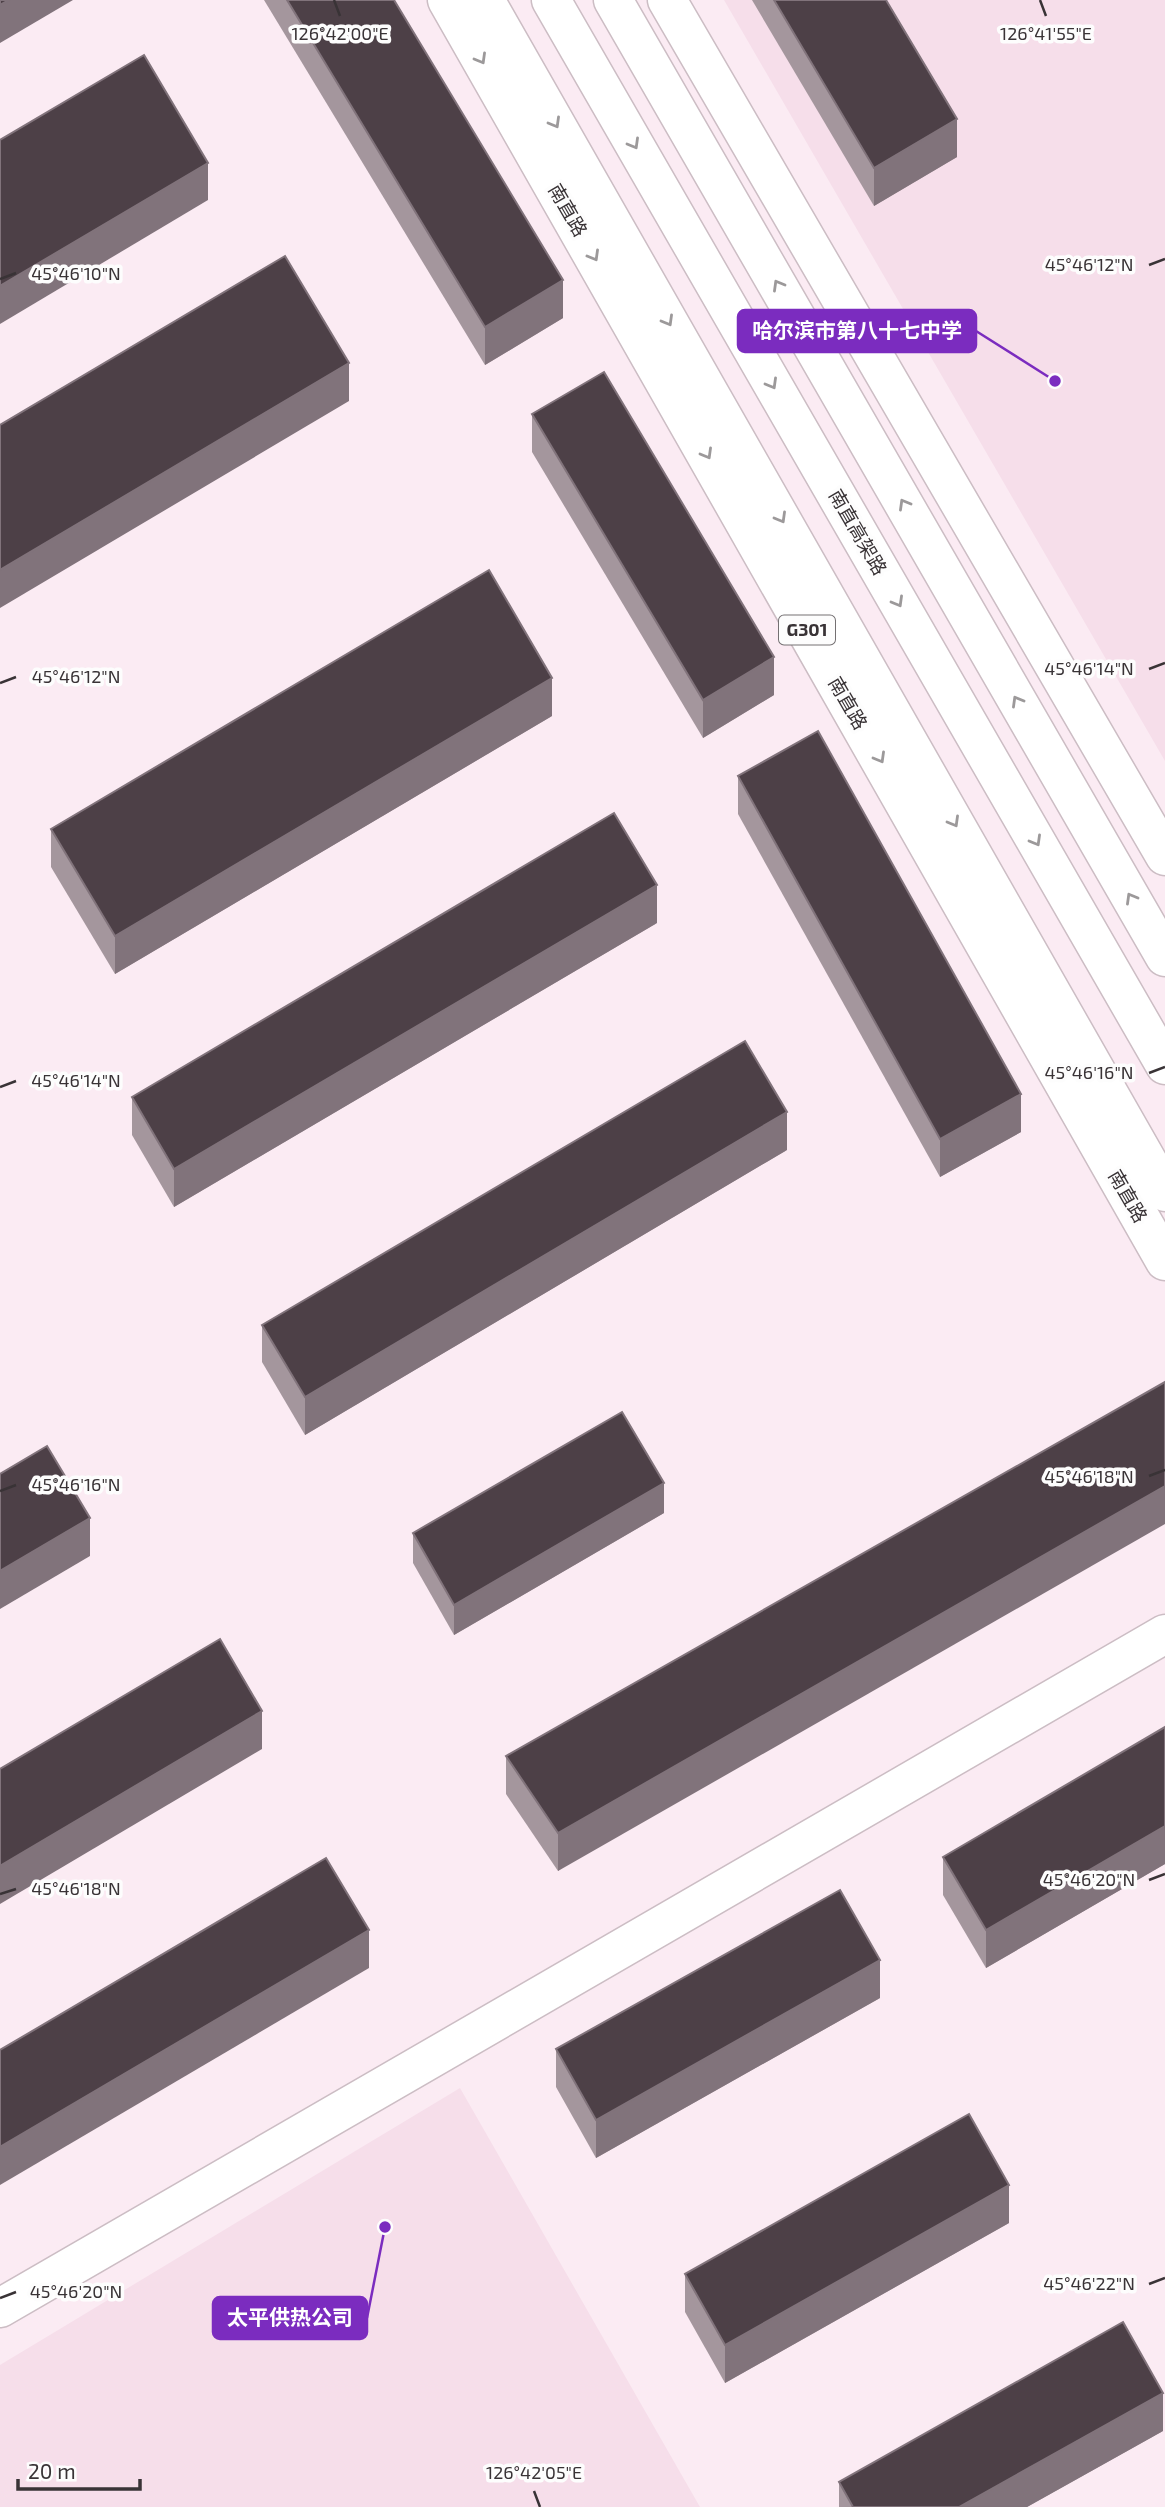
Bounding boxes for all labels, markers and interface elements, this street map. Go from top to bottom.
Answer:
text: 126°42'00"E [291,22,389,44]
text: 126°41'55"E [1000,22,1092,44]
one-way arrow [473,52,486,65]
one-way arrow [547,116,560,128]
one-way arrow [626,137,639,149]
street label: 南直路 [544,179,593,240]
one-way arrow [586,249,599,262]
text: 45°46'12"N [1045,253,1133,275]
text: 45°46'10"N [31,262,121,284]
one-way arrow [773,280,786,293]
callout: 哈尔滨市第八十七中学 [738,310,976,352]
one-way arrow [660,313,673,326]
text: 哈尔滨市第八十七中学 [752,317,962,342]
one-way arrow [764,376,777,389]
one-way arrow [699,447,712,459]
street label: 南直高架路 [825,485,892,579]
one-way arrow [899,498,912,511]
one-way arrow [773,511,786,524]
one-way arrow [890,594,903,607]
road number: G301 [779,616,835,644]
text: 45°46'14"N [1044,657,1134,679]
text: 45°46'12"N [32,665,120,687]
street label: 南直路 [824,672,873,733]
one-way arrow [1012,696,1025,708]
one-way arrow [872,751,885,764]
one-way arrow [946,815,959,828]
one-way arrow [1028,834,1041,847]
one-way arrow [1126,893,1139,905]
text: 45°46'16"N [1045,1061,1133,1083]
text: 45°46'14"N [31,1069,121,1091]
street label: 南直路 [1104,1165,1153,1226]
text: 45°46'18"N [1044,1465,1134,1487]
text: 45°46'16"N [32,1473,120,1495]
text: 45°46'20"N [1043,1868,1135,1890]
text: 45°46'18"N [31,1877,121,1899]
text: 45°46'22"N [1043,2272,1135,2294]
text: 45°46'20"N [30,2280,122,2302]
callout: 太平供热公司 [213,2297,367,2339]
text: 太平供热公司 [227,2304,353,2329]
scale bar [18,2448,140,2492]
text: 20 m [28,2458,76,2483]
text: 126°42'05"E [486,2461,582,2483]

